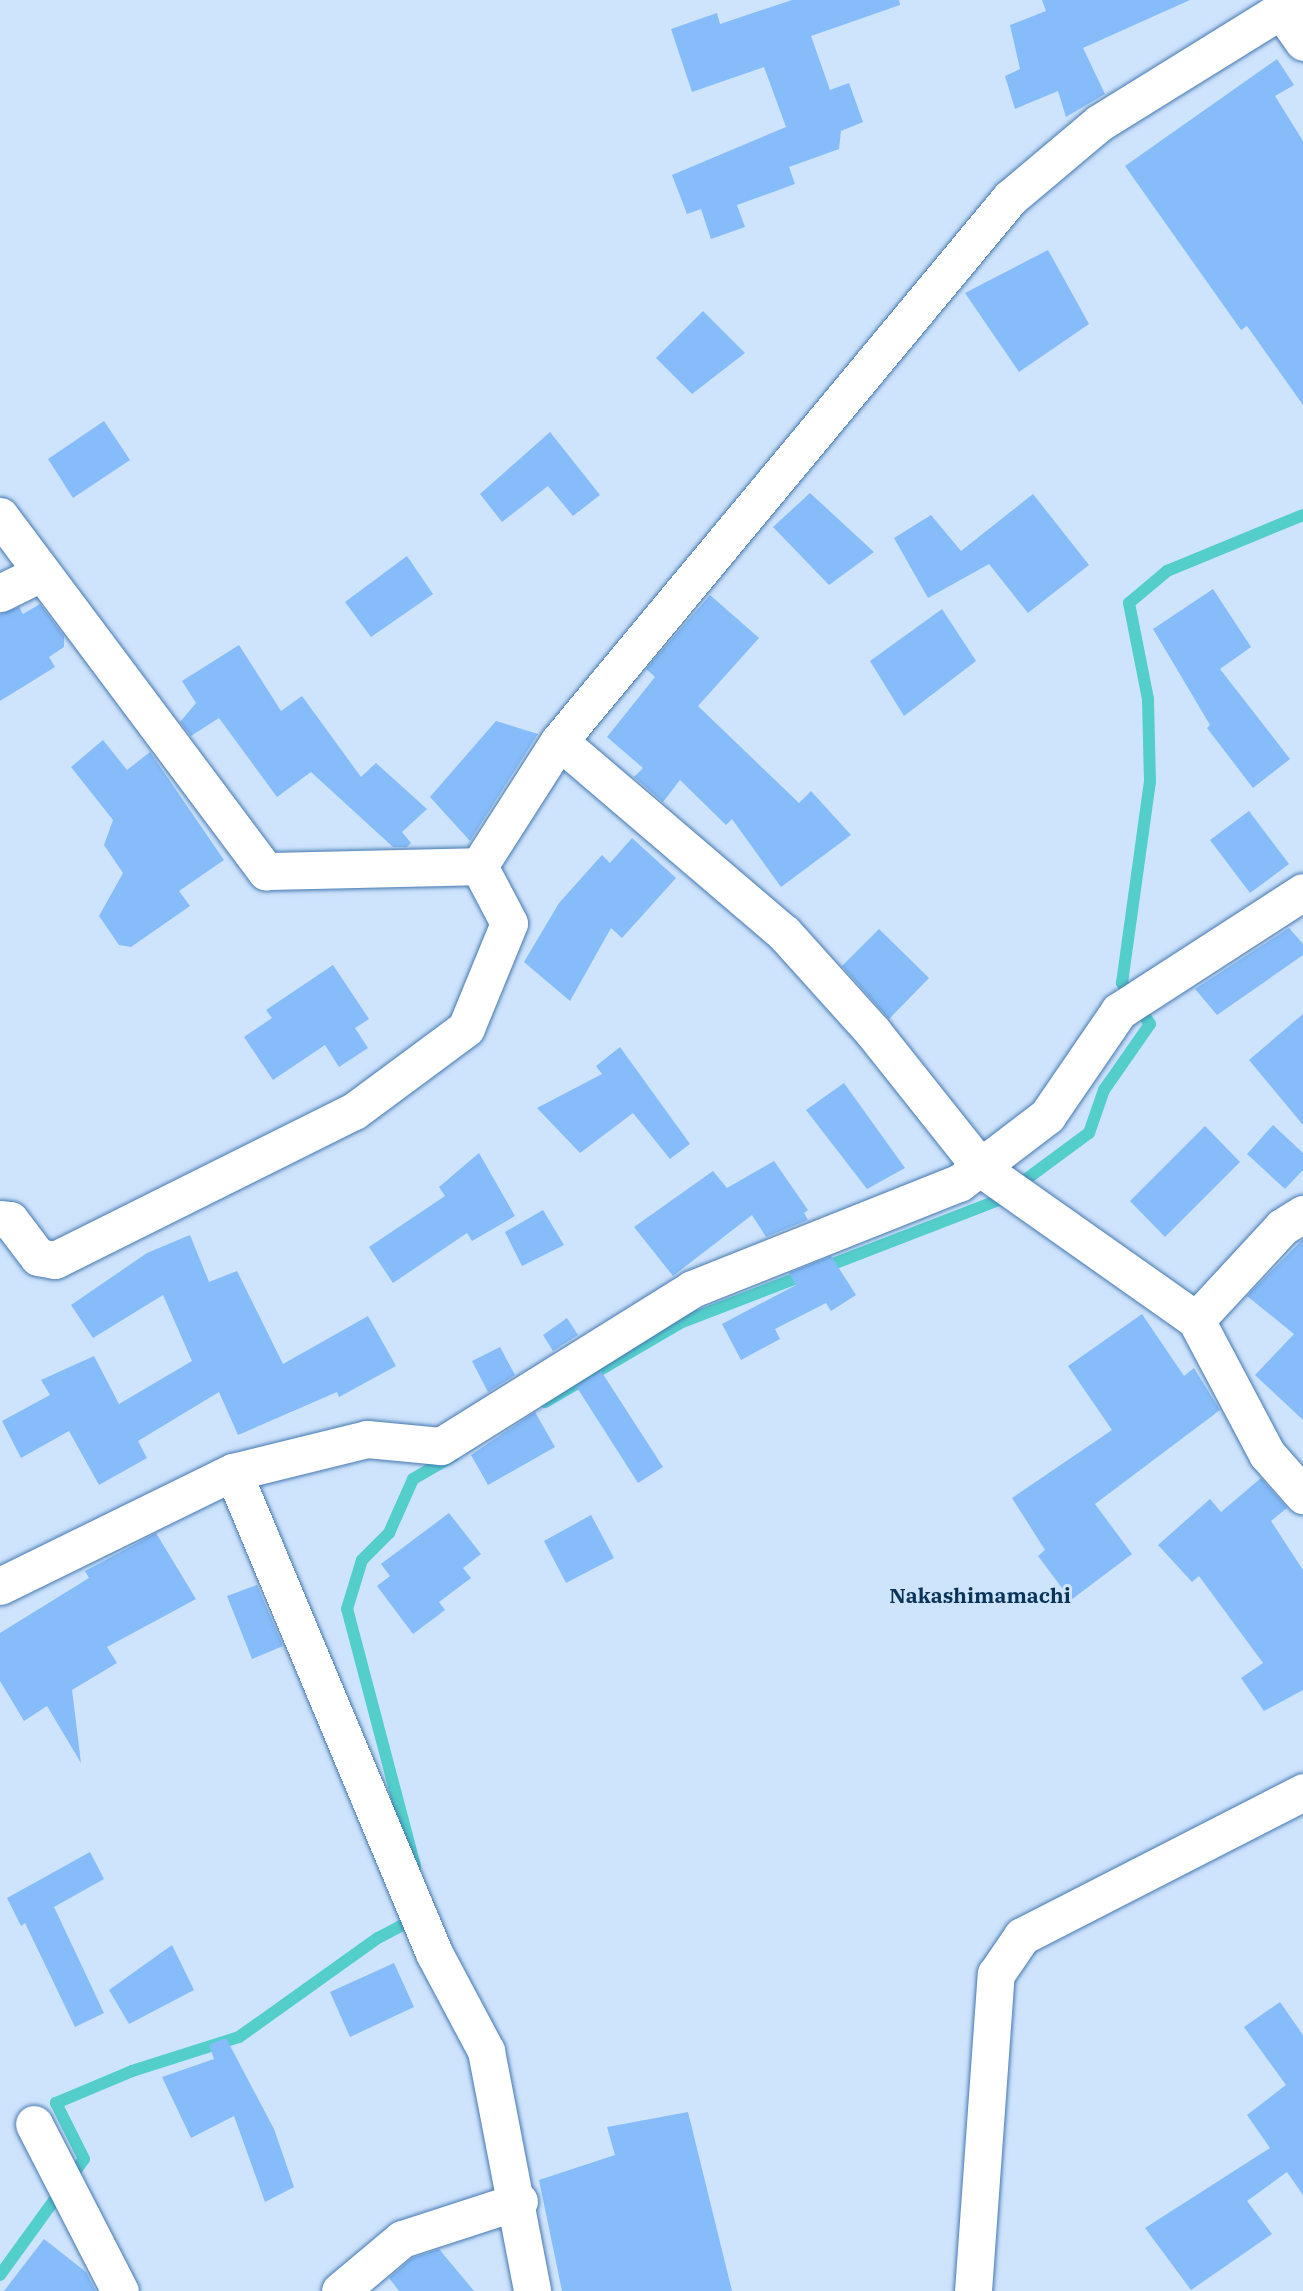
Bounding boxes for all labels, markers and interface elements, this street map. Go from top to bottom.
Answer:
district label: Nakashimamachi [889,1582,1071,1608]

